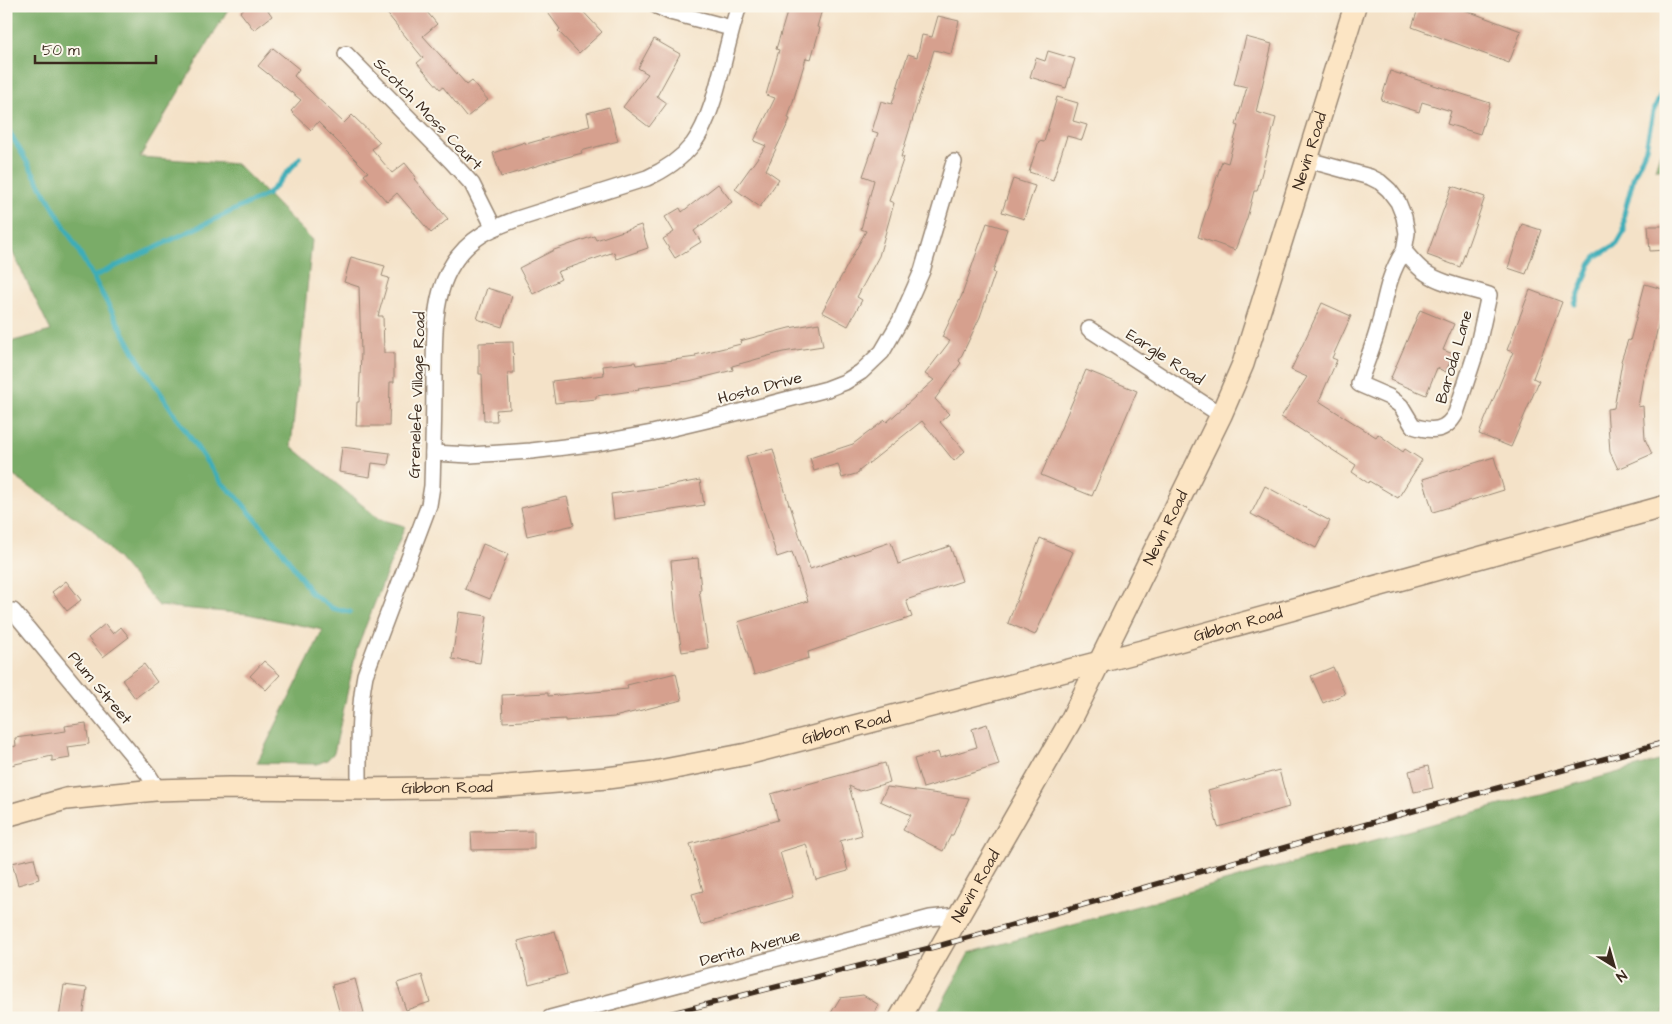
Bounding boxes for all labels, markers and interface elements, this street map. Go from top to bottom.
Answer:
scale bar [35,32,156,64]
text: 50 m [42,40,80,61]
street label: Scotch Moss Court [368,53,488,176]
street label: Nevin Road [1287,109,1332,193]
street label: Baroda Lane [1430,308,1478,406]
street label: Grenelefe Village Road [403,311,432,479]
street label: Eargle Road [1121,324,1208,391]
street label: Hosta Drive [715,366,805,410]
street label: Nevin Road [1138,487,1193,569]
street label: Gibbon Road [1191,602,1285,647]
street label: Plum Street [63,647,137,730]
street label: Gibbon Road [799,706,893,750]
street label: Gibbon Road [401,776,493,799]
street label: Nevin Road [946,846,1005,927]
street label: Derita Avenue [697,924,803,972]
north arrow [1590,942,1640,992]
text: N [1612,965,1631,986]

